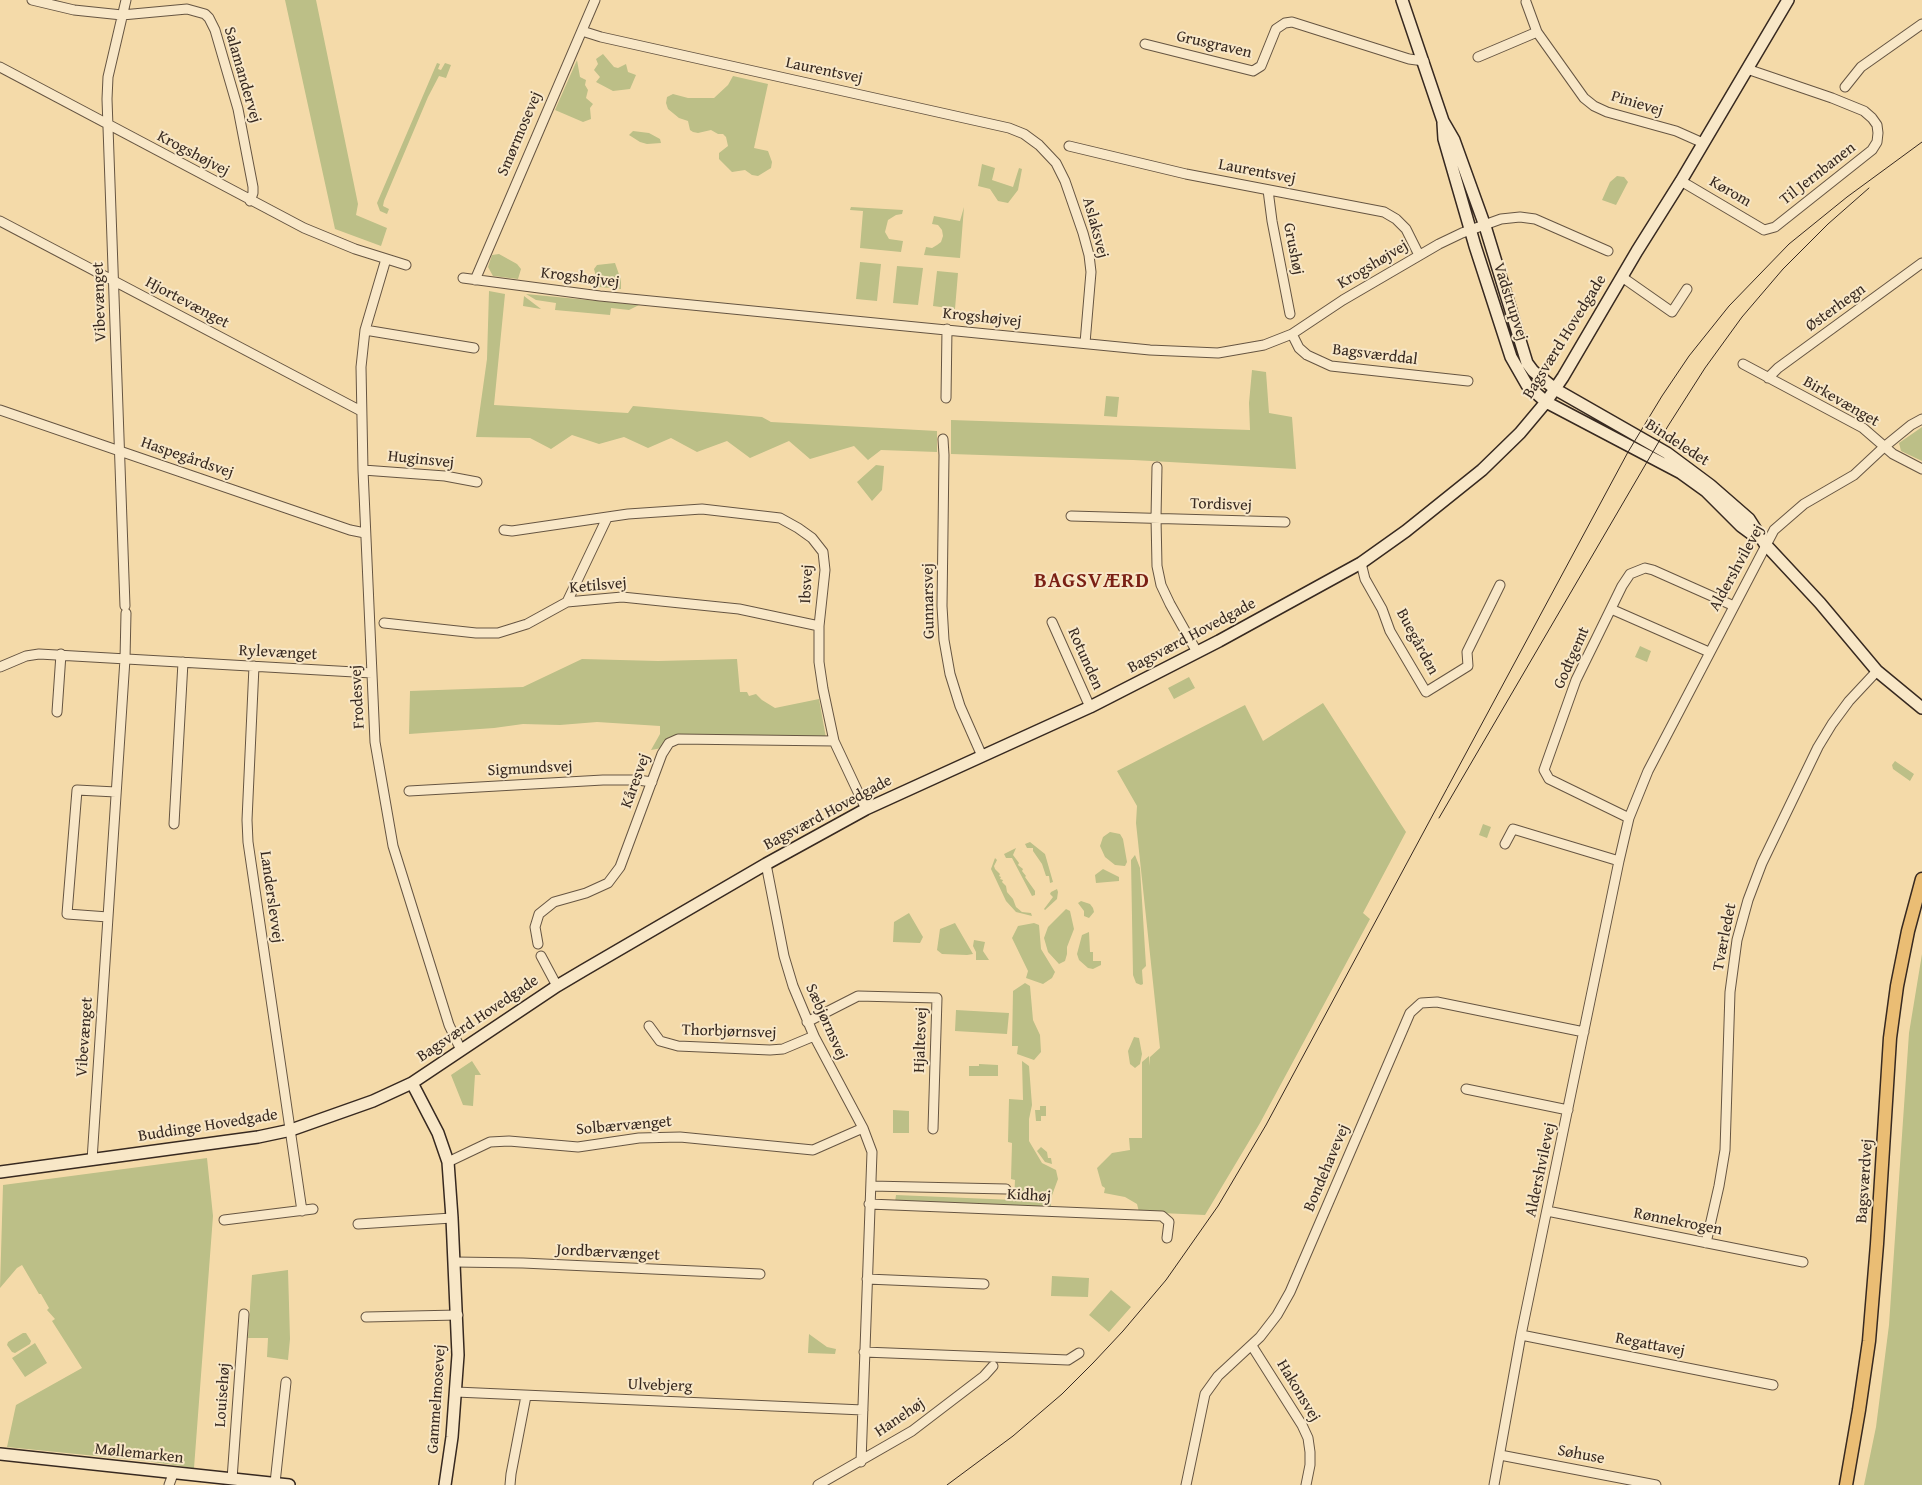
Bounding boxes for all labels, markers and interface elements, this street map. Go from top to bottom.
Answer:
street label: Salamandervej [219,25,265,125]
street label: Grusgraven [1174,27,1254,63]
street label: Laurentsvej [784,53,864,89]
street label: Pinievej [1609,87,1665,121]
street label: Smørmosevej [494,89,546,179]
street label: Krogshøjvej [154,127,232,181]
street label: Til Jernbanen [1776,138,1860,210]
street label: Laurentsvej [1217,155,1297,189]
street label: Kørom [1706,172,1754,212]
street label: Aslaksvej [1078,196,1112,260]
street label: Grushøj [1279,221,1307,277]
street label: Krogshøjvej [1334,236,1412,294]
street label: Vadstrupvej [1488,261,1532,343]
street label: Vibevænget [89,262,111,342]
street label: Krogshøjvej [540,264,620,292]
street label: Bagsværd Hovedgade [1519,272,1611,402]
street label: Hjortevænget [142,273,232,333]
street label: Østerhegn [1802,280,1870,336]
street label: Krogshøjvej [942,304,1022,332]
street label: Bagsværddal [1331,340,1419,370]
street label: Birkevænget [1799,372,1883,432]
street label: Bindeledet [1641,415,1713,471]
street label: Haspegårdsvej [138,433,236,483]
street label: Huginsvej [387,447,455,473]
street label: Tordisvej [1190,494,1252,516]
street label: Aldershvilevej [1705,521,1769,615]
street label: Gunnarsvej [919,563,939,639]
street label: Ibsvej [796,564,818,604]
district label: BAGSVÆRD [1033,569,1151,595]
street label: Ketilsvej [569,574,627,598]
street label: Bagsværd Hovedgade [1125,594,1259,678]
street label: Buegården [1392,606,1442,678]
street label: Godtgemt [1550,624,1594,692]
street label: Rotunden [1063,625,1107,693]
street label: Rylevænget [238,641,318,665]
street label: Frodesvej [347,664,369,730]
street label: Kåresvej [617,751,655,811]
street label: Sigmundsvej [487,757,573,781]
street label: Bagsværd Hovedgade [761,771,895,855]
street label: Landerslevvej [255,850,287,944]
street label: Tværledet [1709,902,1741,972]
street label: Bagsværd Hovedgade [414,971,542,1067]
street label: Sæbjørnsvej [801,981,851,1063]
street label: Vibevænget [73,996,97,1078]
street label: Hjaltesvej [910,1007,932,1073]
street label: Thorbjørnsvej [681,1021,777,1043]
street label: Buddinge Hovedgade [137,1105,279,1147]
street label: Solbærvænget [575,1112,673,1140]
street label: Bondehavevej [1300,1121,1354,1215]
street label: Aldershvilevej [1522,1121,1560,1219]
street label: Bagsværdvej [1852,1138,1878,1224]
street label: Kidhøj [1007,1185,1051,1207]
street label: Rønnekrogen [1632,1204,1724,1240]
street label: Jordbærvænget [556,1241,660,1265]
street label: Regattavej [1614,1329,1686,1361]
street label: Gammelmosevej [424,1344,450,1454]
street label: Hakonsvej [1272,1357,1324,1425]
street label: Louisehøj [211,1362,235,1428]
street label: Ulvebjerg [627,1375,693,1397]
street label: Hanehøj [871,1394,929,1442]
street label: Møllemarken [94,1440,184,1468]
street label: Søhuse [1556,1441,1606,1469]

